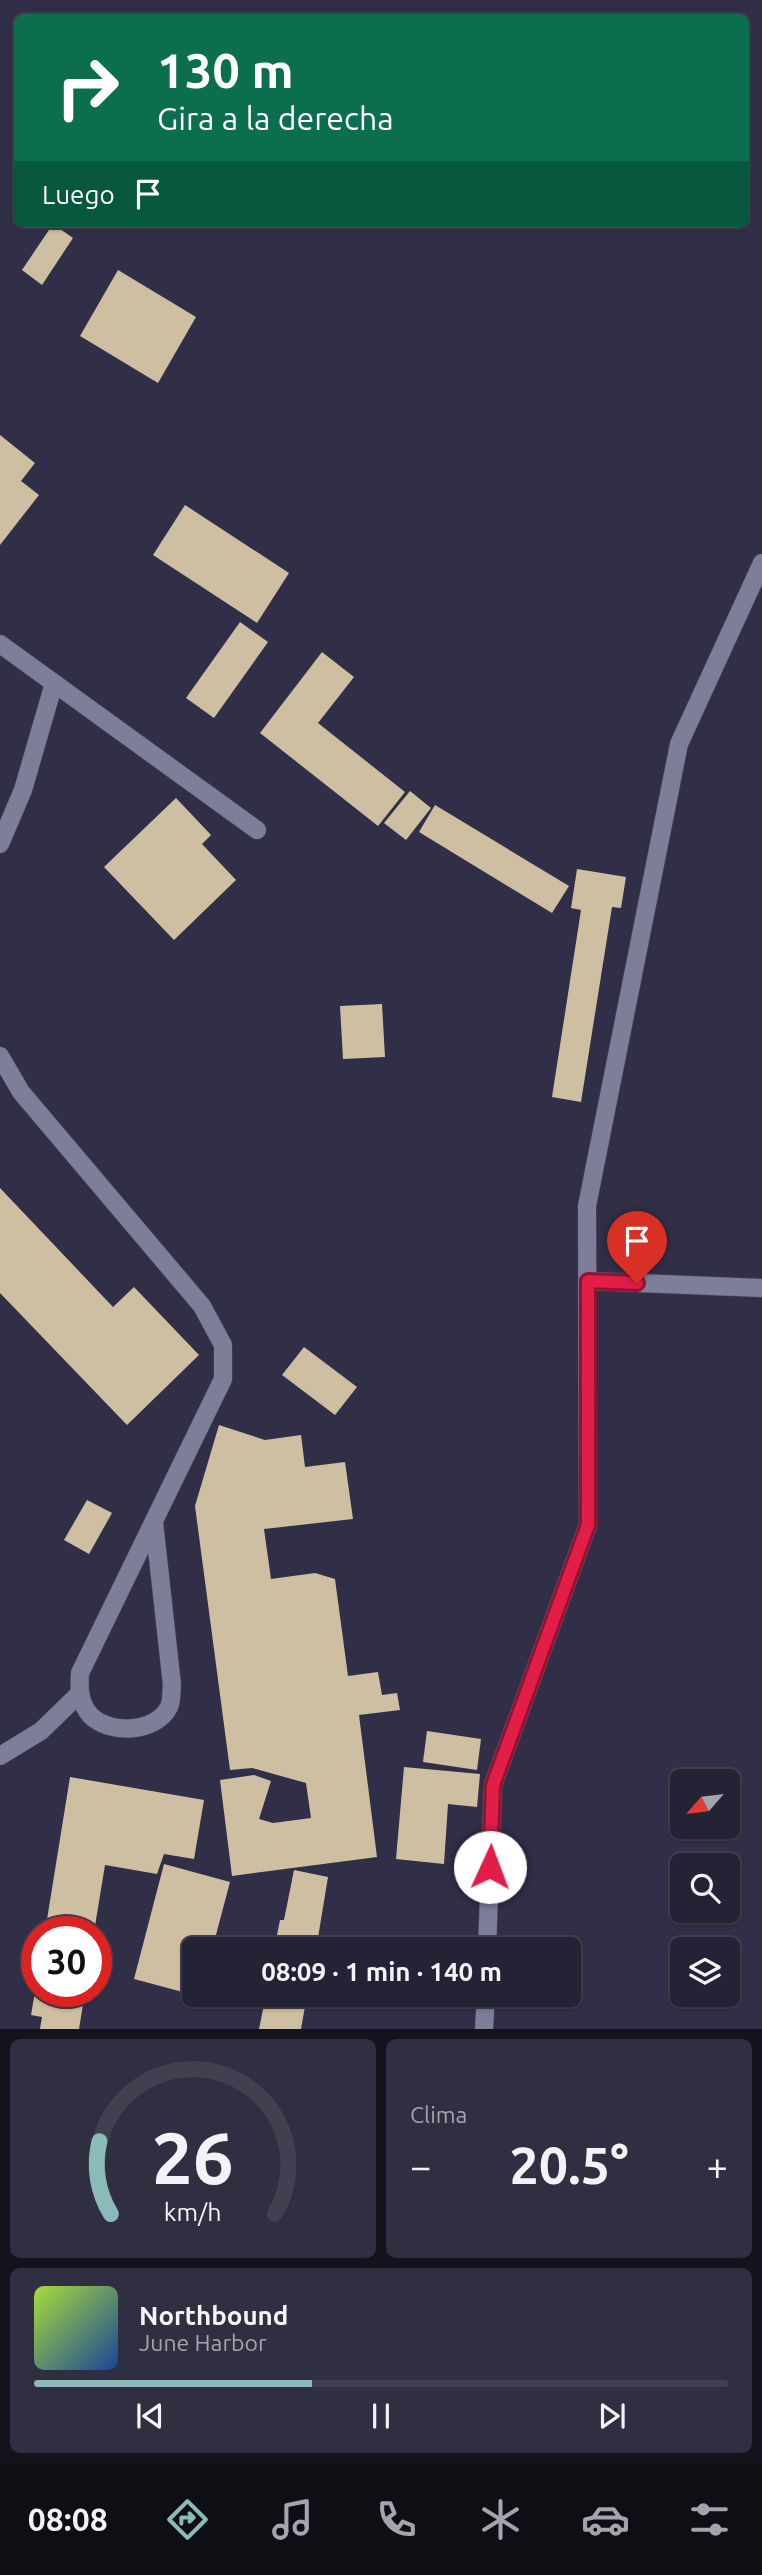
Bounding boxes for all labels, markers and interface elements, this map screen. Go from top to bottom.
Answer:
icon: right [42,42,133,133]
text: 130 m [157,42,294,97]
text: Gira a la derecha [157,100,394,136]
icon: arrive [129,175,167,213]
text: Luego [42,180,115,209]
pin [607,1211,667,1283]
icon: arrive [618,1222,656,1260]
north arrow [670,1769,740,1839]
map controls [670,1769,740,2007]
position arrow [453,1830,527,1904]
button: search [670,1853,740,1923]
speed limit sign: 30 [21,1916,112,2007]
button: layers [670,1937,740,2007]
text: 08:09 · 1 min · 140 m [261,1957,502,1986]
text: Clima [410,2102,467,2127]
text: 26 [152,2117,234,2199]
text: 20.5° [509,2136,629,2194]
text: − [410,2145,431,2187]
text: + [707,2145,728,2187]
text: km/h [164,2198,222,2226]
text: Northbound [139,2301,288,2330]
text: June Harbor [139,2330,267,2355]
icon: previous [131,2397,169,2435]
icon: pause [362,2397,400,2435]
icon: next [593,2397,631,2435]
icon: directions [163,2495,212,2544]
icon: music [268,2495,317,2544]
icon: phone [372,2495,421,2544]
icon: climate [476,2495,525,2544]
icon: car [581,2495,630,2544]
icon: filters [685,2495,734,2544]
text: 08:08 [28,2501,108,2537]

